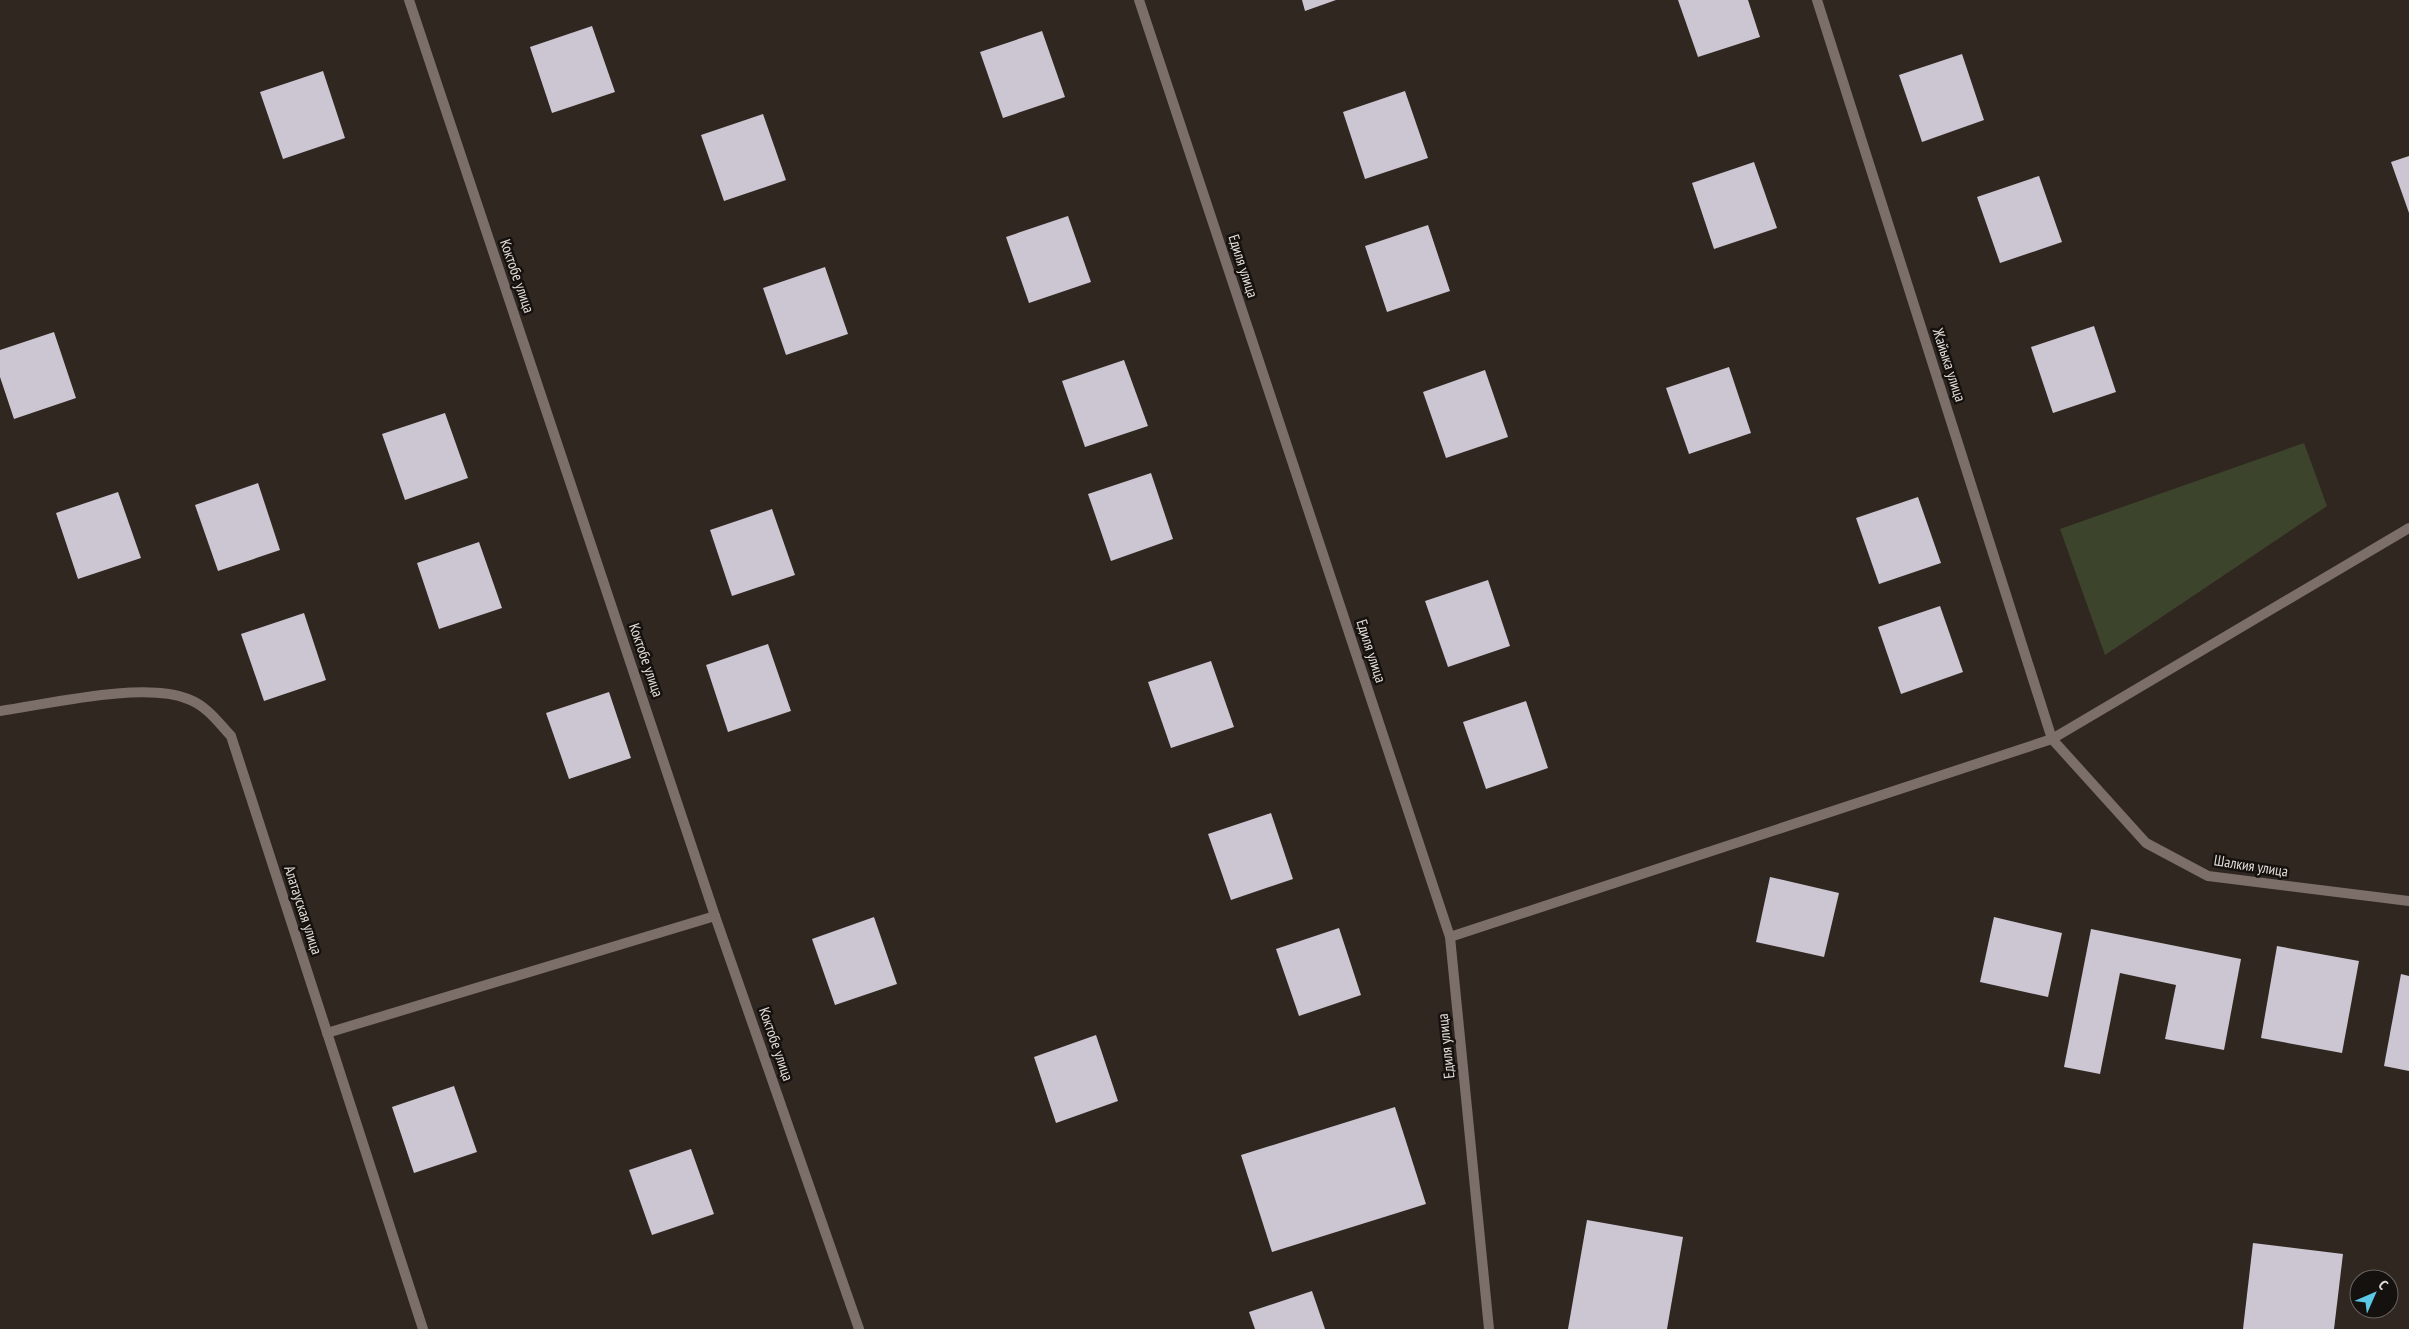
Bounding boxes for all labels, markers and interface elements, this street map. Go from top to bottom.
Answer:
street label: Едиля улица [1224,232,1263,300]
street label: Коктобе улица [496,237,539,315]
street label: Жайыка улица [1928,325,1970,404]
street label: Едиля улица [1352,617,1391,685]
street label: Коктобе улица [625,621,668,699]
street label: Шалкия улица [2213,850,2289,881]
street label: Алатауская улица [280,863,327,957]
street label: Коктобе улица [755,1005,798,1083]
street label: Едиля улица [1433,1013,1458,1080]
north arrow [2349,1269,2399,1319]
text: С [2375,1276,2392,1294]

